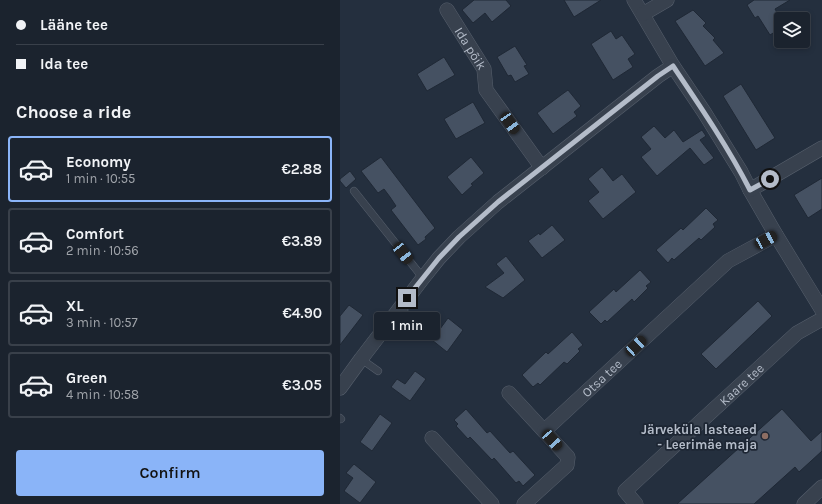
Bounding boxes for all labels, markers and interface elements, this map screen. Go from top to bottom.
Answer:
map controls [774,12,810,48]
button: layers [774,12,810,48]
text: Lääne tee [40,16,108,34]
street label: Ida põik [452,24,489,73]
text: Ida tee [40,55,88,73]
text: Choose a ride [16,101,131,123]
car [498,110,522,136]
icon: car [18,151,54,187]
text: Economy [66,153,131,171]
text: €2.88 [281,160,322,178]
route start [761,170,779,188]
text: 1 min · 10:55 [66,171,135,186]
icon: car [18,223,54,259]
text: Comfort [66,225,124,243]
car [753,229,779,251]
text: €3.89 [282,232,322,250]
car [391,240,415,266]
text: 2 min · 10:56 [66,243,139,258]
route end [398,289,416,307]
icon: car [18,295,54,331]
text: XL [66,297,84,315]
text: €4.90 [282,304,322,322]
callout: 1 min [374,312,440,340]
text: 3 min · 10:57 [66,315,138,330]
text: 1 min [391,318,423,333]
car [623,333,649,359]
street label: Otsa tee [579,356,625,400]
street label: Kaare tee [716,360,767,409]
icon: car [18,367,54,403]
text: Green [66,369,107,387]
text: €3.05 [282,376,322,394]
text: 4 min · 10:58 [66,387,139,402]
place label: Järveküla lasteaed - Leerimäe maja [641,422,757,452]
car [540,427,564,453]
marker: Järveküla lasteaed - Leerimäe maja [760,431,770,441]
button: Confirm [16,450,324,496]

